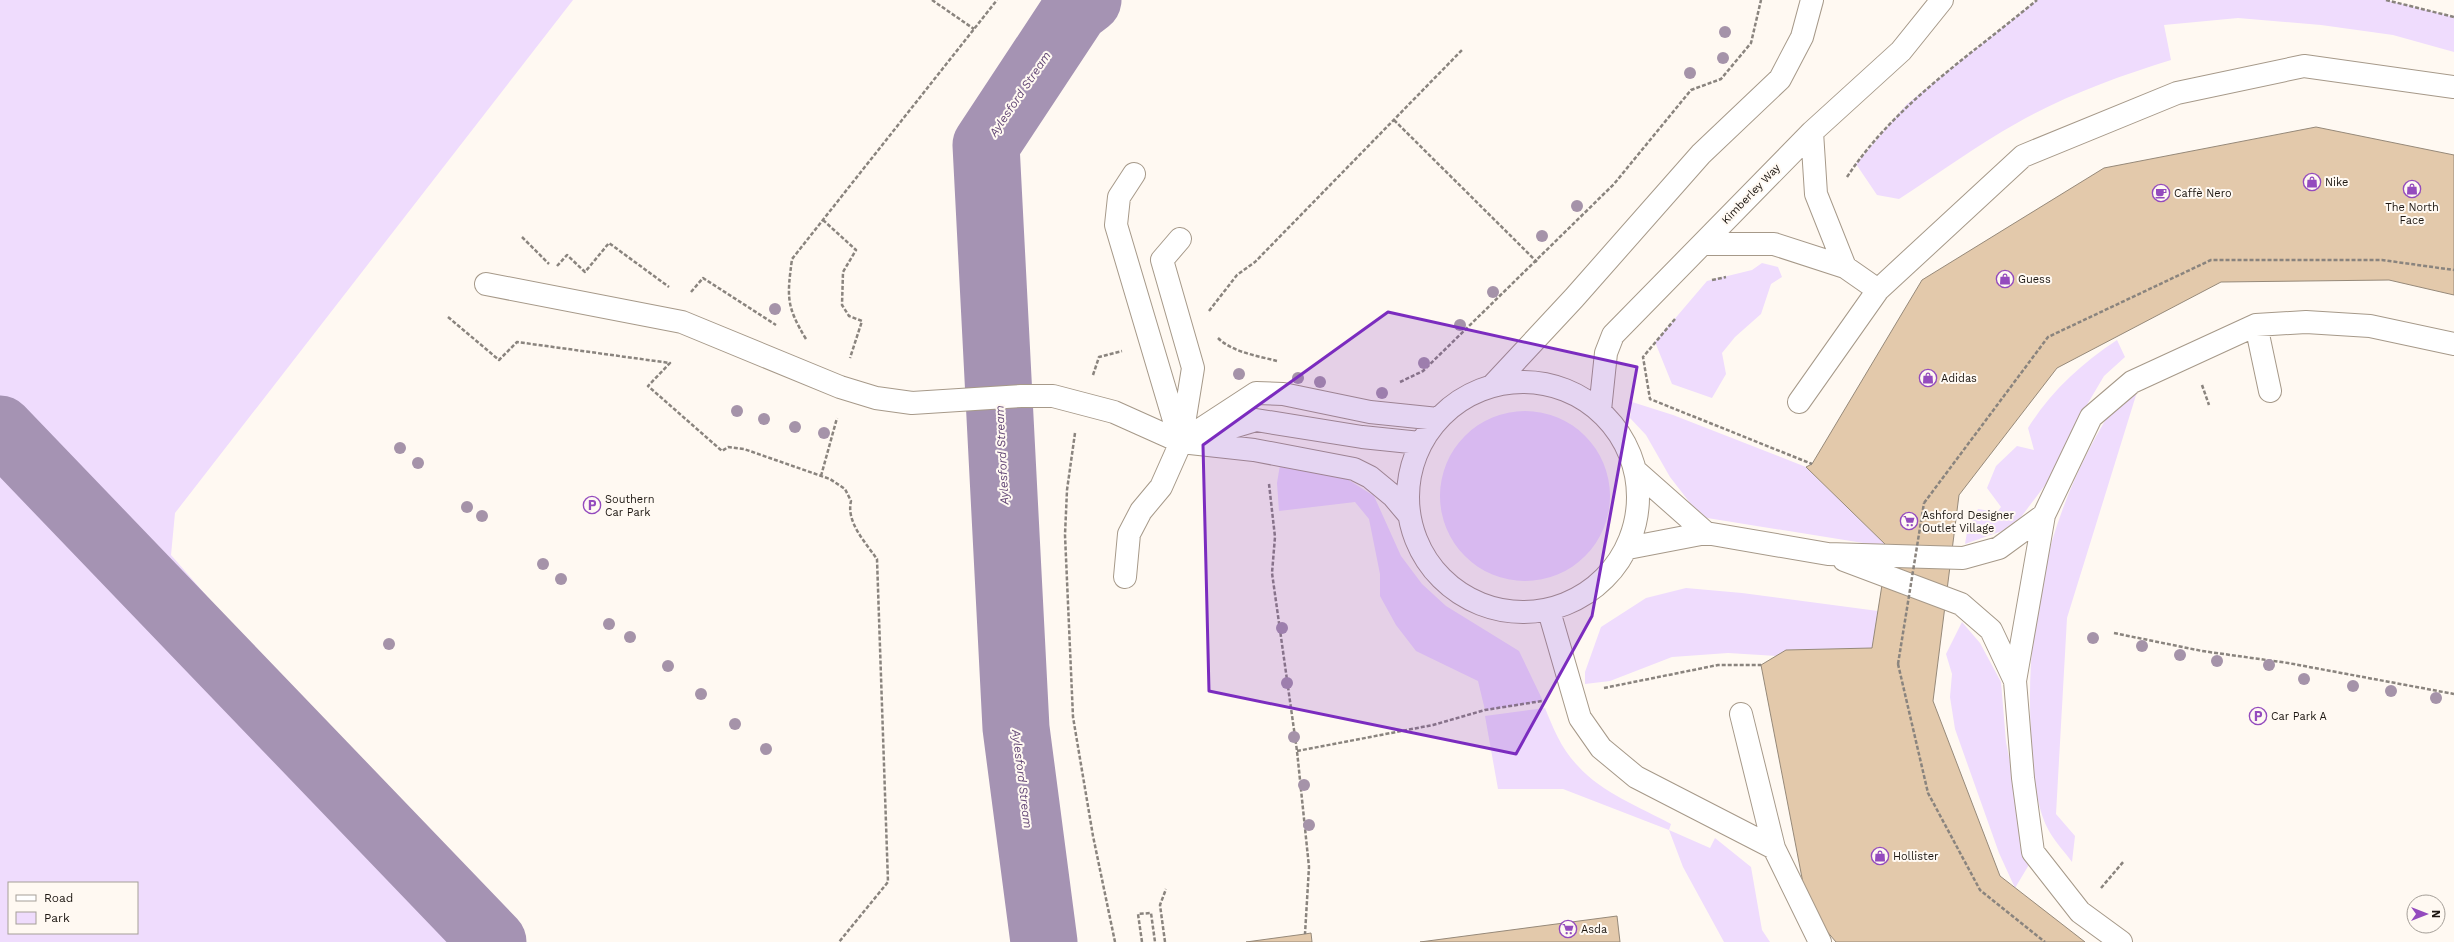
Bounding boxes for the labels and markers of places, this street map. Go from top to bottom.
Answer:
shop icon: Nike [2302,172,2322,192]
place label: Nike [2325,176,2348,189]
shop icon: The North Face [2402,179,2422,199]
cafe icon: Caffè Nero [2151,183,2171,203]
place label: Caffè Nero [2174,187,2232,200]
place label: The North Face [2385,201,2439,227]
shop icon: Guess [1995,269,2015,289]
place label: Guess [2018,273,2051,286]
shop icon: Adidas [1918,368,1938,388]
place label: Adidas [1941,372,1977,385]
place label: Southern Car Park [605,493,655,519]
parking icon: Southern Car Park [582,495,602,515]
place label: Ashford Designer Outlet Village [1922,509,2014,535]
supermarket icon: Ashford Designer Outlet Village [1899,511,1919,531]
parking icon: Car Park A [2248,706,2268,726]
place label: Car Park A [2271,710,2327,723]
shop icon: Hollister [1870,846,1890,866]
place label: Hollister [1893,850,1939,863]
supermarket icon: Asda [1558,919,1578,939]
place label: Asda [1581,923,1607,936]

